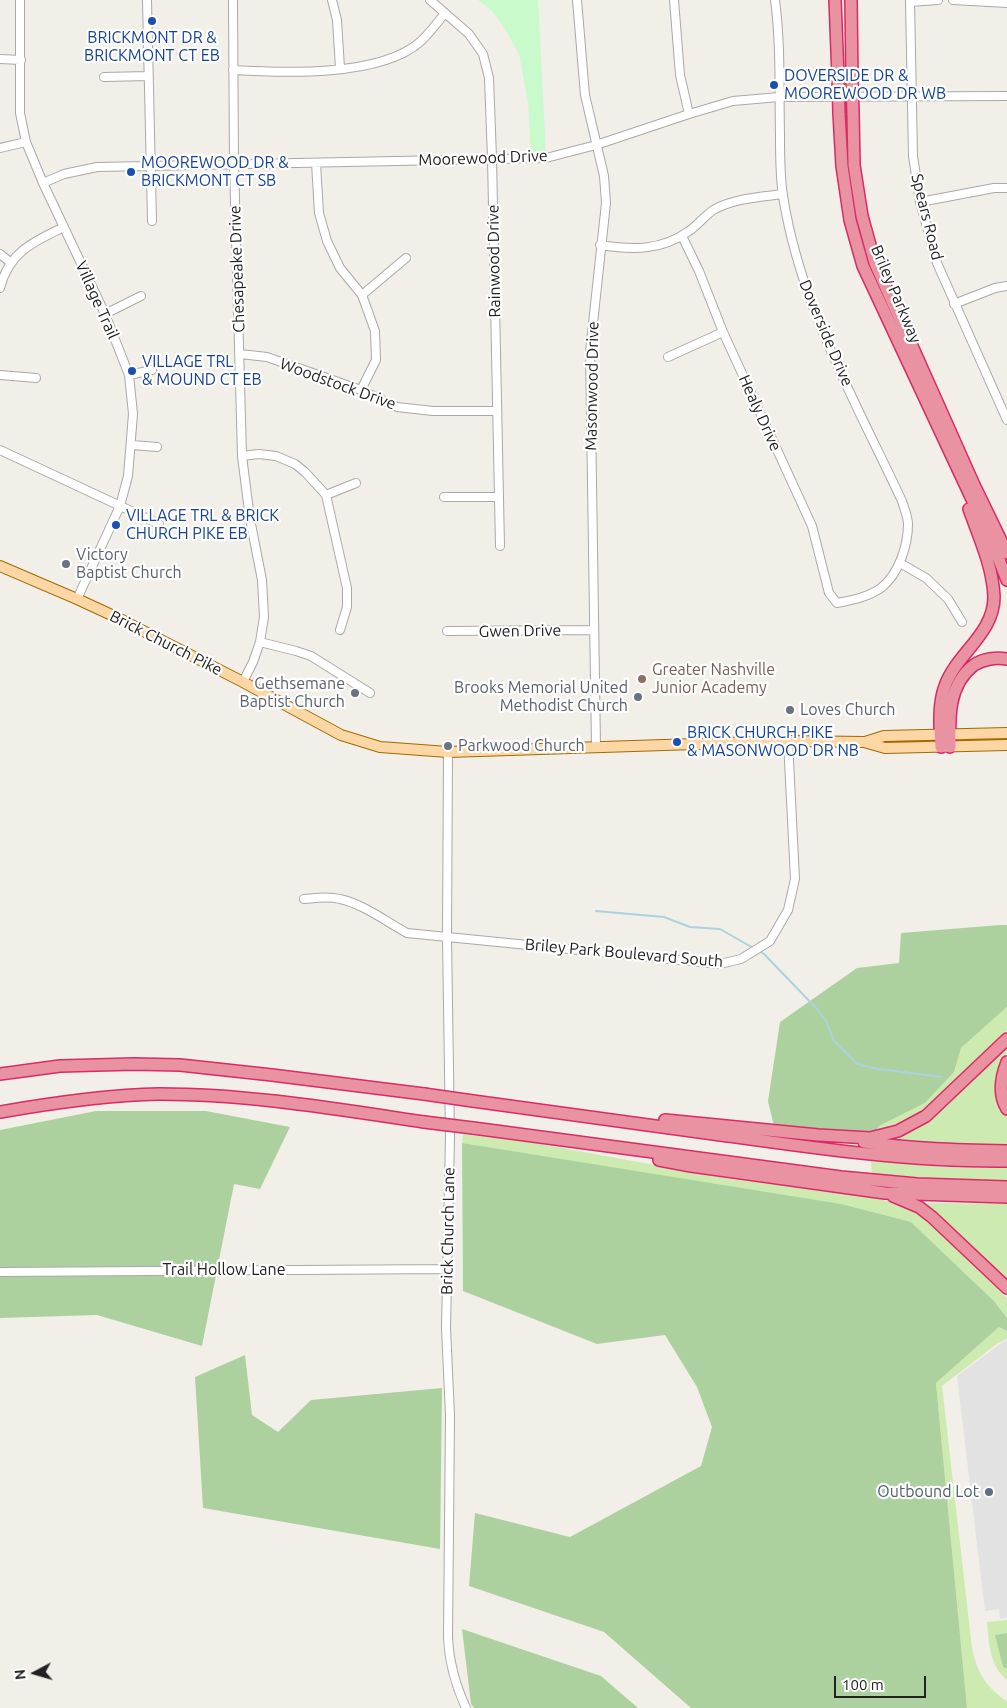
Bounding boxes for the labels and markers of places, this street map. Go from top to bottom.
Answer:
marker: BRICKMONT DR & BRICKMONT CT EB [146,15,158,27]
place label: BRICKMONT DR & BRICKMONT CT EB [84,28,220,66]
place label: DOVERSIDE DR & MOOREWOOD DR WB [784,66,946,104]
marker: DOVERSIDE DR & MOOREWOOD DR WB [768,79,780,91]
place label: MOOREWOOD DR & BRICKMONT CT SB [141,153,289,191]
marker: MOOREWOOD DR & BRICKMONT CT SB [125,166,137,178]
place label: VILLAGE TRL & MOUND CT EB [142,352,262,390]
marker: VILLAGE TRL & MOUND CT EB [126,365,138,377]
place label: VILLAGE TRL & BRICK CHURCH PIKE EB [126,506,279,544]
marker: VILLAGE TRL & BRICK CHURCH PIKE EB [110,519,122,531]
place label: Victory Baptist Church [76,545,182,583]
marker: Victory Baptist Church [60,558,72,570]
place label: Greater Nashville Junior Academy [652,660,775,698]
marker: Greater Nashville Junior Academy [636,673,648,685]
place label: Gethsemane Baptist Church [239,674,345,712]
place label: Brooks Memorial United Methodist Church [454,678,628,716]
marker: Gethsemane Baptist Church [349,687,361,699]
marker: Brooks Memorial United Methodist Church [632,691,644,703]
place label: Loves Church [800,700,895,720]
marker: Loves Church [784,704,796,716]
place label: BRICK CHURCH PIKE & MASONWOOD DR NB [687,723,859,761]
place label: Parkwood Church [458,736,585,756]
marker: BRICK CHURCH PIKE & MASONWOOD DR NB [671,736,683,748]
marker: Parkwood Church [442,740,454,752]
place label: Outbound Lot [877,1482,979,1502]
marker: Outbound Lot [983,1486,995,1498]

